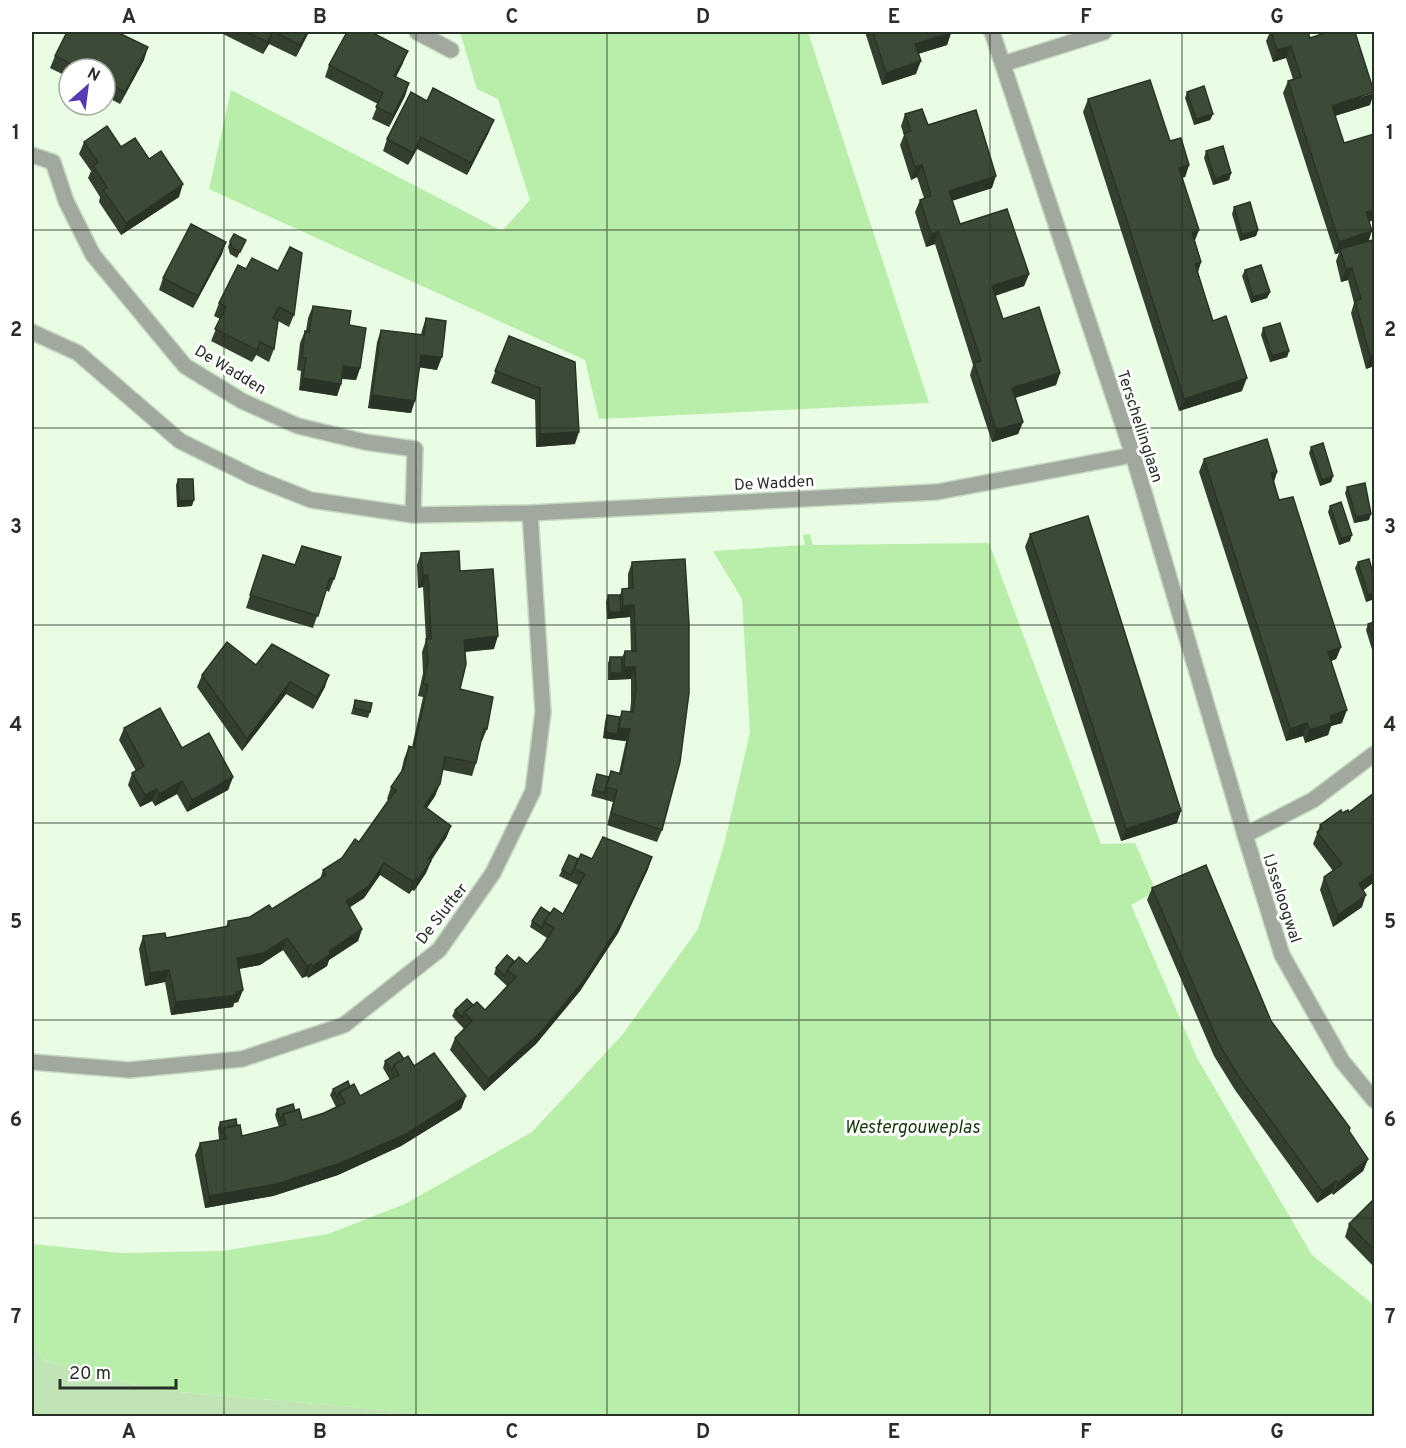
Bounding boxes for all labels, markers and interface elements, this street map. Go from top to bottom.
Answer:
text: A [122,5,136,31]
text: B [313,5,327,31]
text: C [506,5,518,31]
text: D [696,5,710,31]
text: E [888,5,900,31]
text: F [1080,5,1092,31]
text: G [1270,5,1284,31]
north arrow [57,57,117,117]
text: N [83,64,103,87]
text: 1 [12,121,20,147]
text: 1 [1386,121,1394,147]
text: 2 [10,318,22,344]
text: 2 [1384,318,1396,344]
street label: De Wadden [190,341,270,400]
street label: Terschellinglaan [1112,368,1167,485]
street label: De Wadden [734,472,815,496]
text: 3 [10,515,22,541]
text: 3 [1384,515,1396,541]
text: 4 [10,713,22,739]
text: 4 [1384,713,1396,739]
street label: IJsseloogwal [1257,852,1305,945]
street label: De Slufter [412,880,473,949]
text: 5 [10,910,22,936]
text: 5 [1384,910,1396,936]
text: 6 [10,1108,22,1134]
text: 6 [1384,1108,1396,1134]
water label: Westergouweplas [844,1117,981,1140]
text: 7 [11,1305,21,1331]
text: 7 [1385,1305,1395,1331]
scale bar [60,1352,176,1390]
text: 20 m [69,1363,111,1386]
text: A [122,1420,136,1446]
text: B [313,1420,327,1446]
text: C [506,1420,518,1446]
text: D [696,1420,710,1446]
text: E [888,1420,900,1446]
text: F [1080,1420,1092,1446]
text: G [1270,1420,1284,1446]

